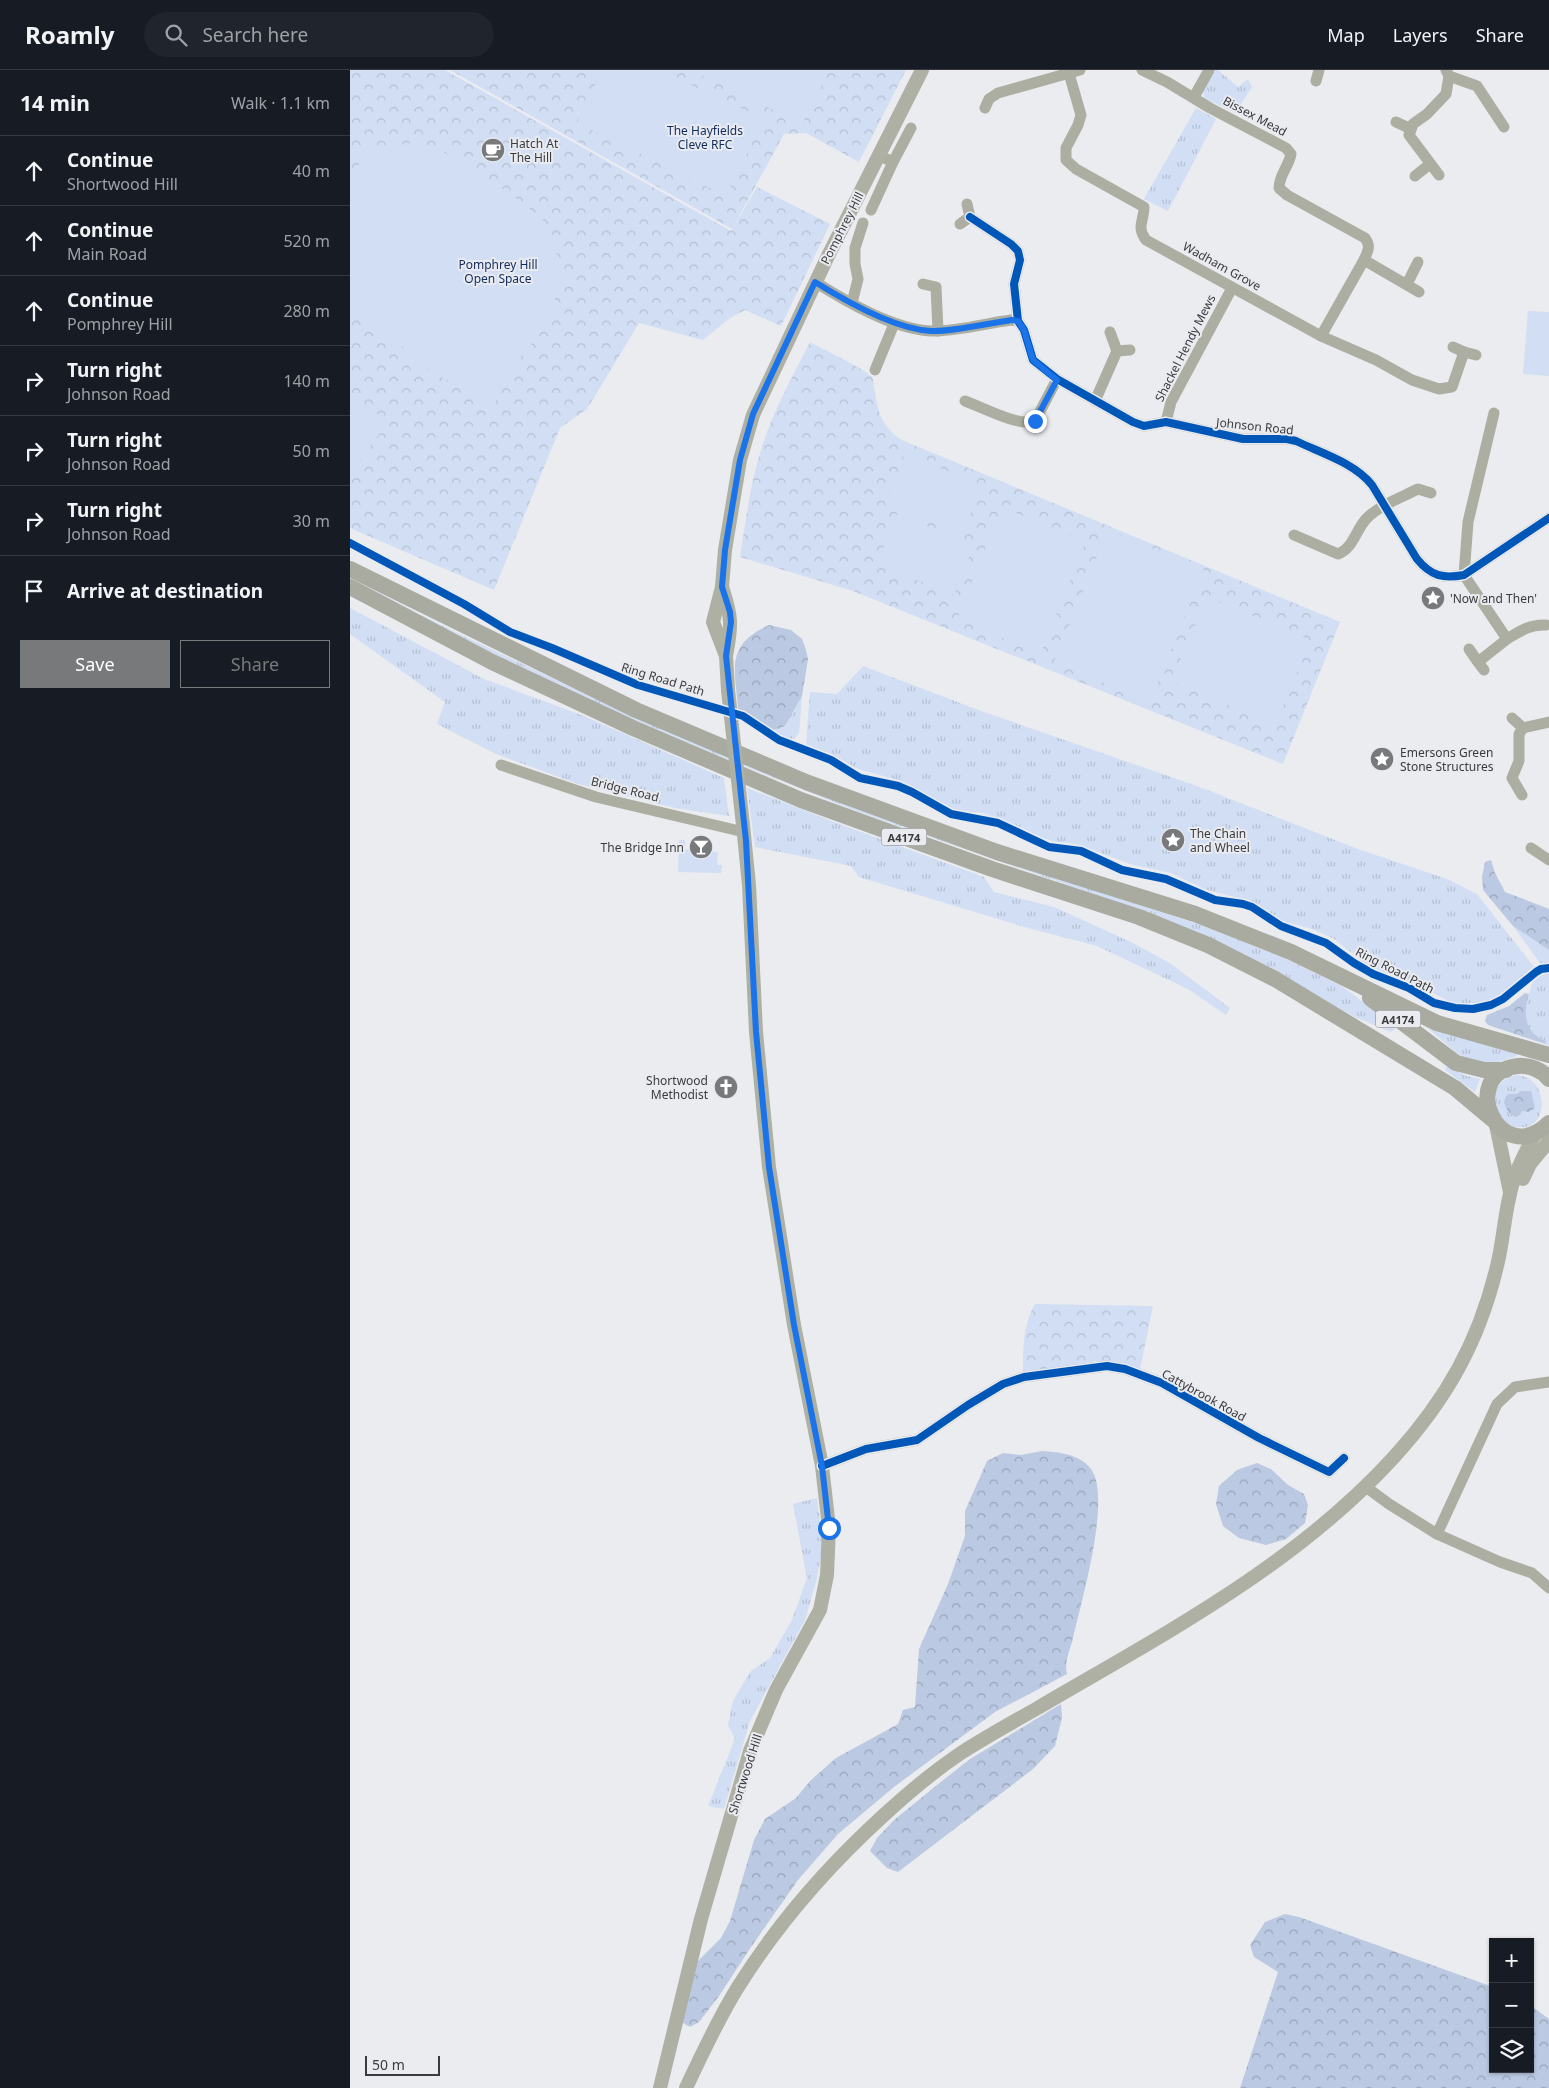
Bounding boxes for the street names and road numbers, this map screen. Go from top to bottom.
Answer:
street label: Bissex Mead [1220,92,1290,140]
street label: Pomphrey Hill [816,189,868,267]
street label: Wadham Grove [1180,238,1264,295]
street label: Shackel Hendy Mews [1151,291,1220,405]
street label: Johnson Road [1214,413,1295,439]
street label: Ring Road Path [619,658,707,700]
street label: Bridge Road [589,772,661,806]
road number: A4174 [882,829,926,846]
street label: Ring Road Path [1353,943,1437,997]
road number: A4174 [1376,1011,1420,1028]
street label: Cattybrook Road [1159,1365,1249,1425]
street label: Shortwood Hill [724,1732,766,1816]

